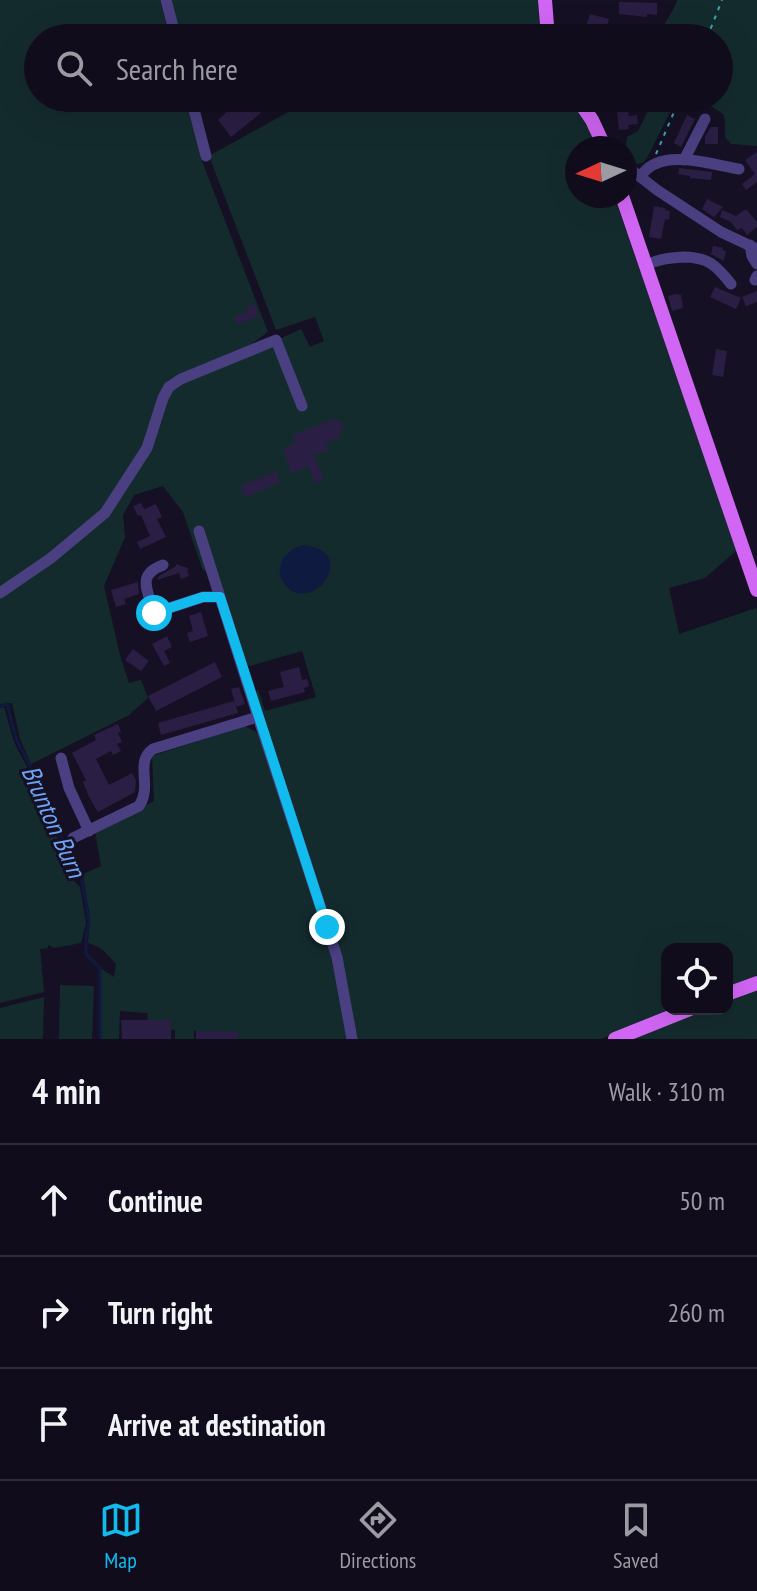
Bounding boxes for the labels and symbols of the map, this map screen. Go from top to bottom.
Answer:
north arrow [565,136,637,208]
route start [136,595,172,631]
water label: Brunton Burn [15,760,94,884]
route end [309,909,345,945]

